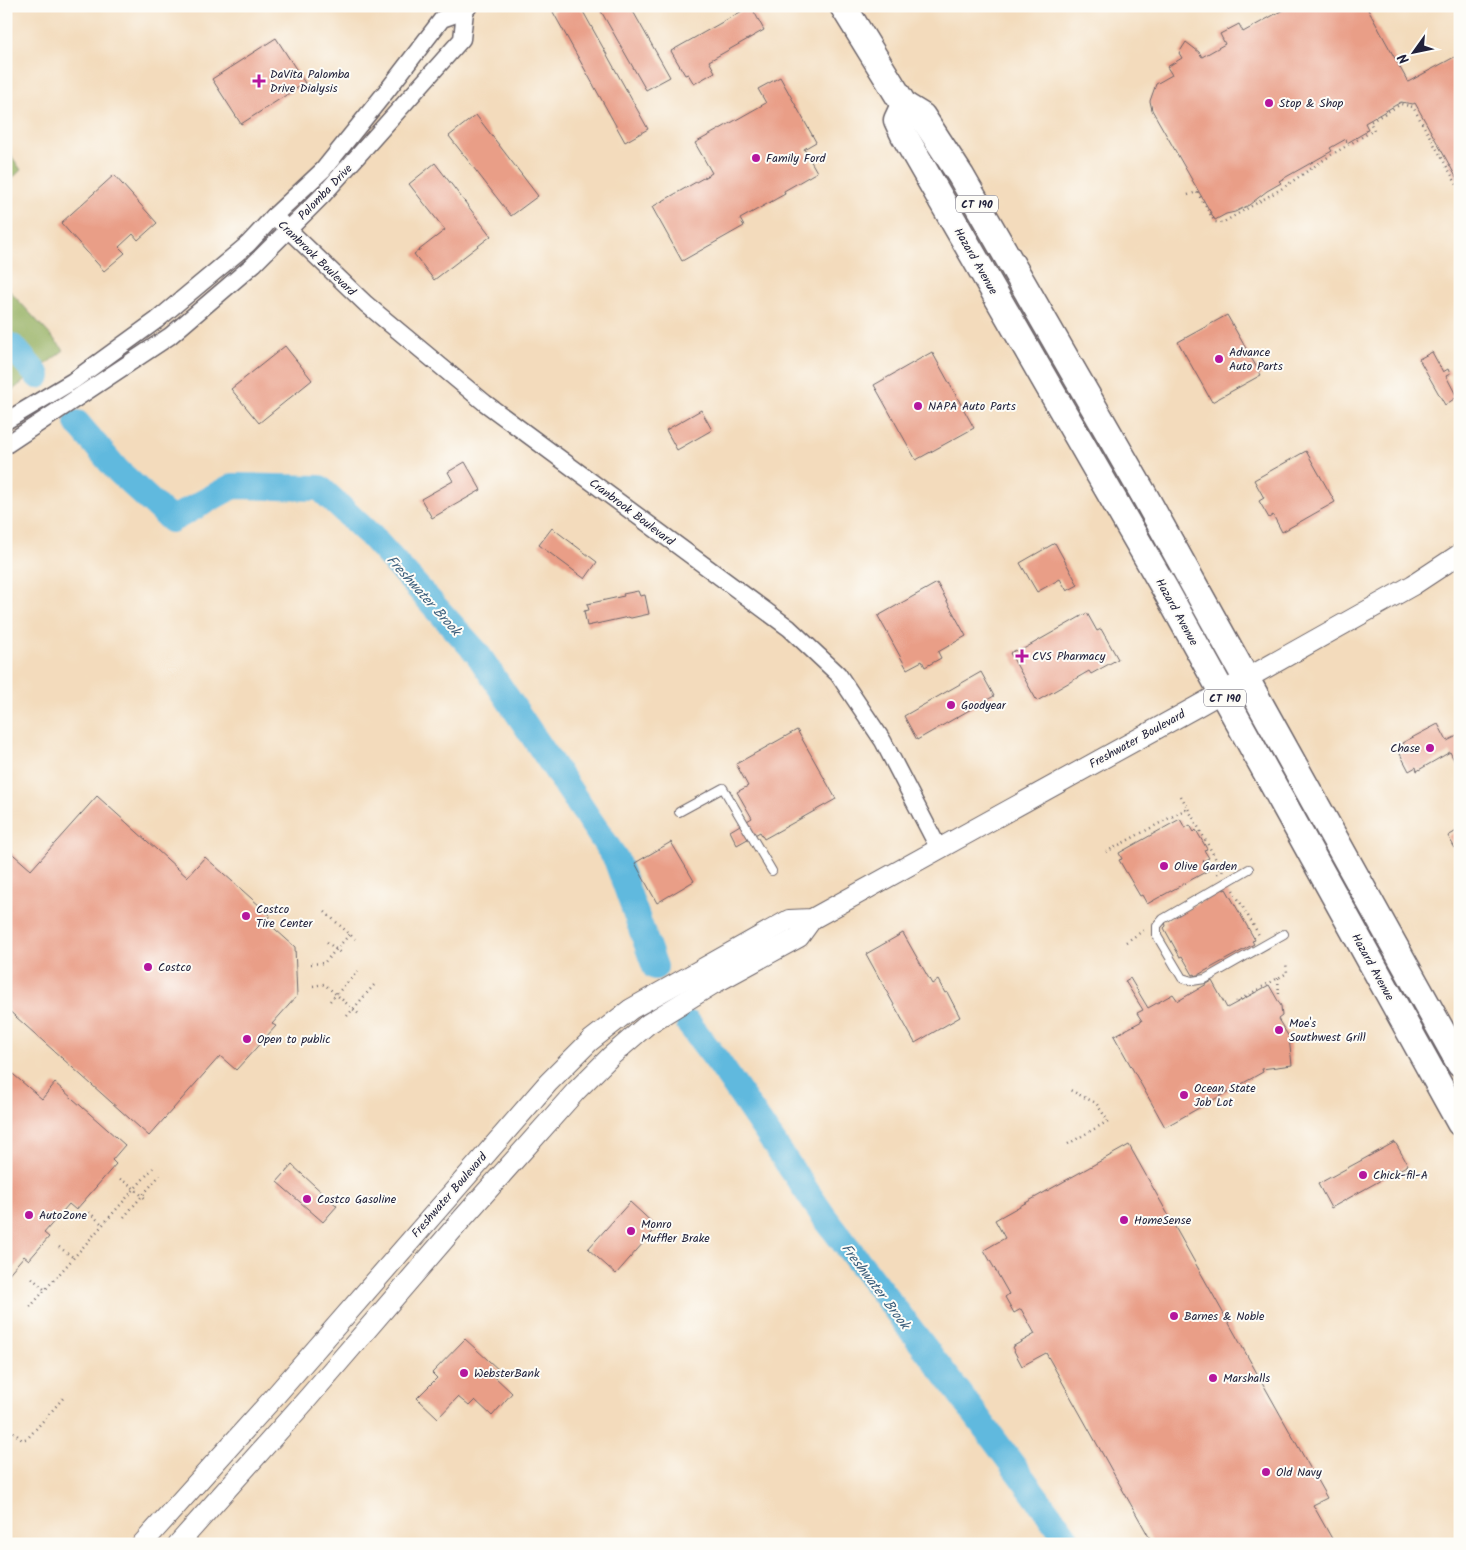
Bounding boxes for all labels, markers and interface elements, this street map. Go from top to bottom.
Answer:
north arrow [1388,28,1438,78]
text: N [1392,49,1416,68]
place label: DaVita Palomba Drive Dialysis [270,65,350,98]
marker: DaVita Palomba Drive Dialysis [252,74,266,88]
place label: Stop & Shop [1279,94,1344,113]
marker: Stop & Shop [1263,97,1275,109]
place label: Family Ford [766,149,826,168]
marker: Family Ford [750,152,762,164]
street label: Palomba Drive [294,159,358,225]
road number: CT 190 [956,195,998,212]
street label: Cranbrook Boulevard [273,216,361,302]
street label: Hazard Avenue [949,224,1003,299]
place label: Advance Auto Parts [1229,343,1283,376]
marker: Advance Auto Parts [1213,353,1225,365]
place label: NAPA Auto Parts [928,397,1016,416]
marker: NAPA Auto Parts [912,400,924,412]
street label: Cranbrook Boulevard [585,474,679,551]
water label: Freshwater Brook [381,550,467,643]
street label: Hazard Avenue [1150,575,1203,650]
place label: CVS Pharmacy [1032,647,1106,666]
marker: CVS Pharmacy [1016,650,1028,662]
road number: CT 190 [1204,690,1246,706]
place label: Goodyear [961,696,1007,715]
marker: Goodyear [945,699,957,711]
street label: Freshwater Boulevard [1086,705,1190,774]
place label: Chase [1390,739,1421,758]
marker: Chase [1424,742,1436,754]
place label: Olive Garden [1174,857,1237,876]
marker: Olive Garden [1158,860,1170,872]
place label: Costco Tire Center [256,900,313,933]
marker: Costco Tire Center [240,910,252,922]
street label: Hazard Avenue [1346,930,1399,1005]
place label: Costco [158,958,191,977]
marker: Costco [142,961,154,973]
place label: Moe's Southwest Grill [1289,1014,1366,1047]
marker: Moe's Southwest Grill [1273,1024,1285,1036]
place label: Open to public [257,1030,331,1049]
marker: Open to public [241,1033,253,1045]
place label: Ocean State Job Lot [1194,1079,1256,1112]
marker: Ocean State Job Lot [1178,1089,1190,1101]
street label: Freshwater Boulevard [407,1148,492,1242]
place label: Chick-fil-A [1373,1166,1428,1185]
marker: Chick-fil-A [1357,1169,1369,1181]
place label: Costco Gasoline [317,1190,397,1209]
marker: Costco Gasoline [301,1193,313,1205]
place label: AutoZone [39,1206,87,1225]
marker: AutoZone [23,1209,35,1221]
place label: HomeSense [1134,1211,1192,1230]
marker: HomeSense [1118,1214,1130,1226]
place label: Monro Muffler Brake [641,1215,710,1248]
marker: Monro Muffler Brake [625,1225,637,1237]
water label: Freshwater Brook [836,1239,916,1336]
place label: Barnes & Noble [1184,1307,1265,1326]
marker: Barnes & Noble [1168,1310,1180,1322]
place label: WebsterBank [474,1364,540,1383]
marker: WebsterBank [458,1367,470,1379]
place label: Marshalls [1223,1369,1270,1388]
marker: Marshalls [1207,1372,1219,1384]
place label: Old Navy [1276,1463,1322,1482]
marker: Old Navy [1260,1466,1272,1478]

